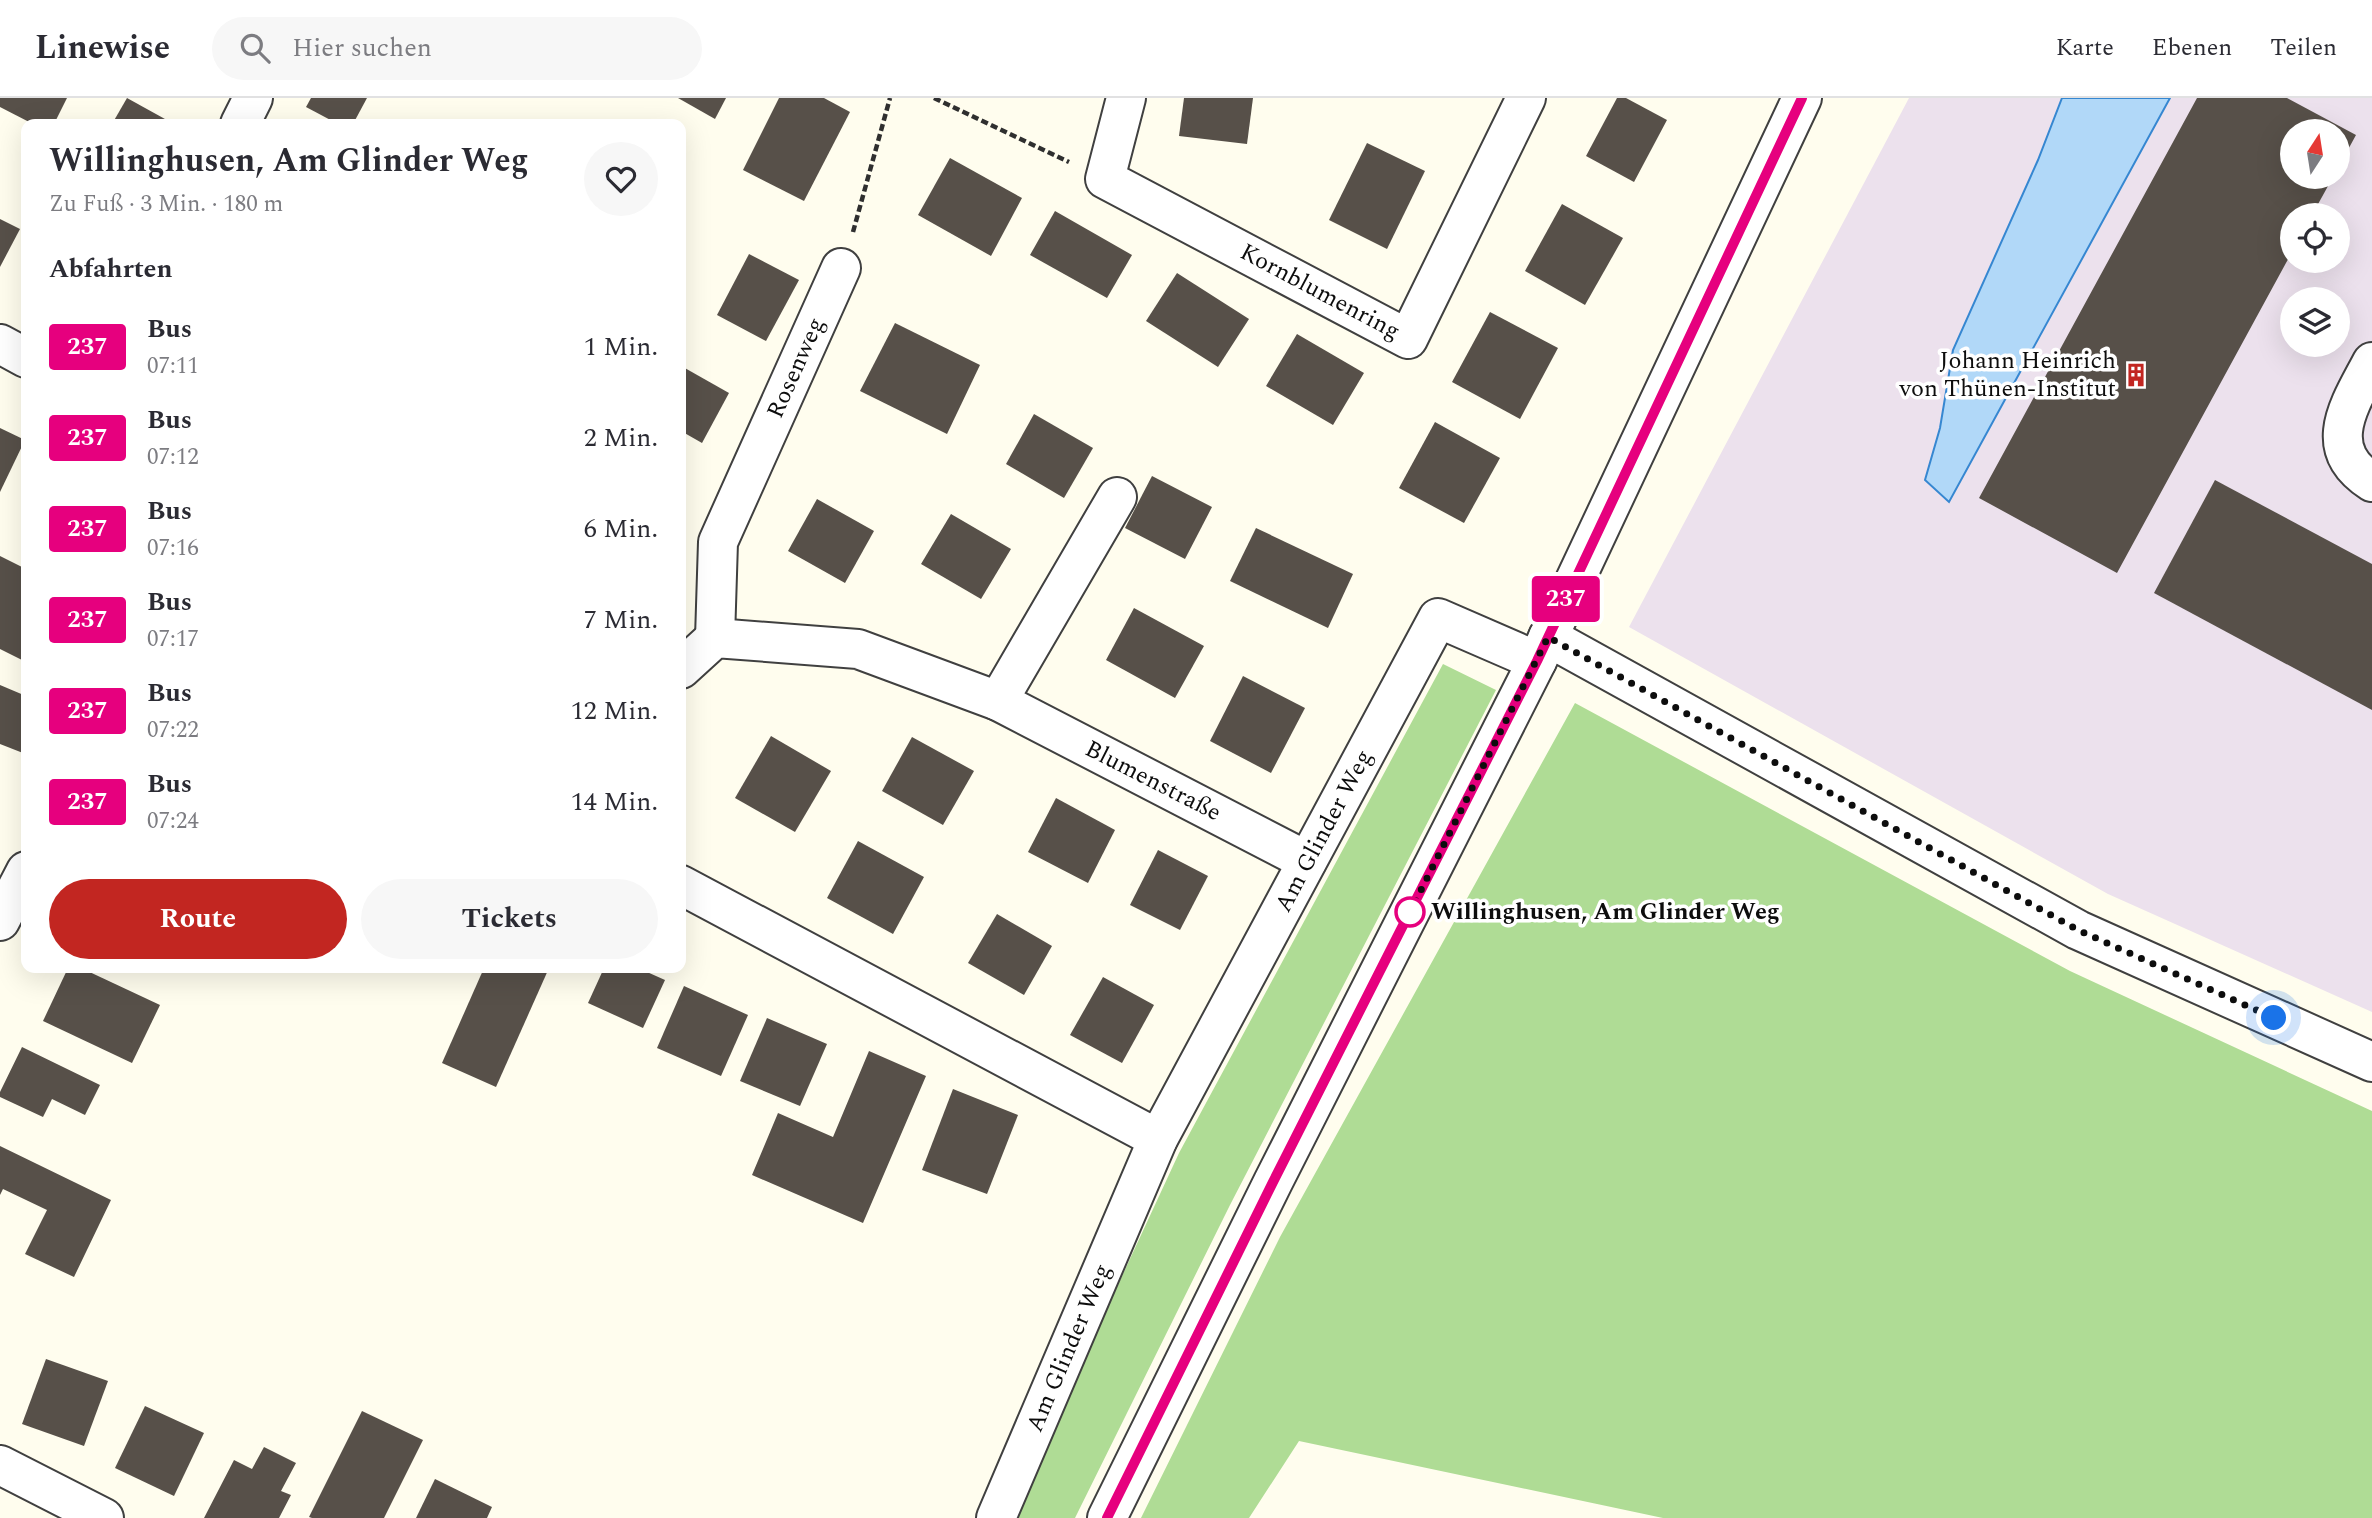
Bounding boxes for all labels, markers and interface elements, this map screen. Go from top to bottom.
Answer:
search box [212,17,702,80]
text: Linewise [35,23,170,73]
text: Hier suchen [292,28,432,68]
icon: search [236,29,274,67]
text: Karte [2056,30,2114,66]
text: Ebenen [2152,30,2232,66]
text: Teilen [2270,30,2337,66]
north arrow [2280,119,2350,189]
map controls [2280,119,2350,357]
text: Willinghusen, Am Glinder Weg [49,136,529,186]
button: heart [584,142,658,216]
text: Zu Fuß · 3 Min. · 180 m [49,187,283,222]
button: locate [2280,203,2350,273]
street label: Kornblumenring [1233,235,1407,349]
text: Abfahrten [49,249,173,289]
button: layers [2280,287,2350,357]
text: Bus [147,309,192,349]
street label: Rosenweg [758,312,834,424]
text: 1 Min. [584,327,658,367]
text: 237 [67,329,108,365]
place label: Johann Heinrich von Thünen-Institut [1898,343,2116,407]
text: 07:11 [147,349,199,384]
building icon: Johann Heinrich von Thünen-Institut [2122,361,2150,389]
text: Bus [147,400,192,440]
text: 2 Min. [584,418,658,458]
text: 237 [67,420,108,456]
text: 07:12 [147,440,199,475]
text: Bus [147,491,192,531]
text: 6 Min. [584,509,658,549]
text: 237 [67,511,108,547]
text: 07:16 [147,531,199,566]
line badge: 237 [1526,576,1606,622]
text: 237 [1546,581,1586,617]
text: Bus [147,582,192,622]
text: 7 Min. [584,600,658,640]
text: 237 [67,602,108,638]
text: 07:17 [147,622,199,657]
text: Bus [147,673,192,713]
text: 12 Min. [571,691,658,731]
text: 237 [67,693,108,729]
text: 07:22 [147,713,199,748]
street label: Blumenstraße [1079,731,1227,831]
street label: Am Glinder Weg [1266,743,1382,919]
text: Bus [147,764,192,804]
text: 14 Min. [571,782,658,822]
text: 237 [67,784,108,820]
text: 07:24 [147,804,199,839]
button: Route [49,879,347,959]
button: Tickets [361,879,658,959]
place label: Willinghusen, Am Glinder Weg [1431,894,1780,930]
marker: Willinghusen, Am Glinder Weg [1395,897,1425,927]
your location [2256,1000,2291,1035]
street label: Am Glinder Weg [1017,1258,1121,1438]

